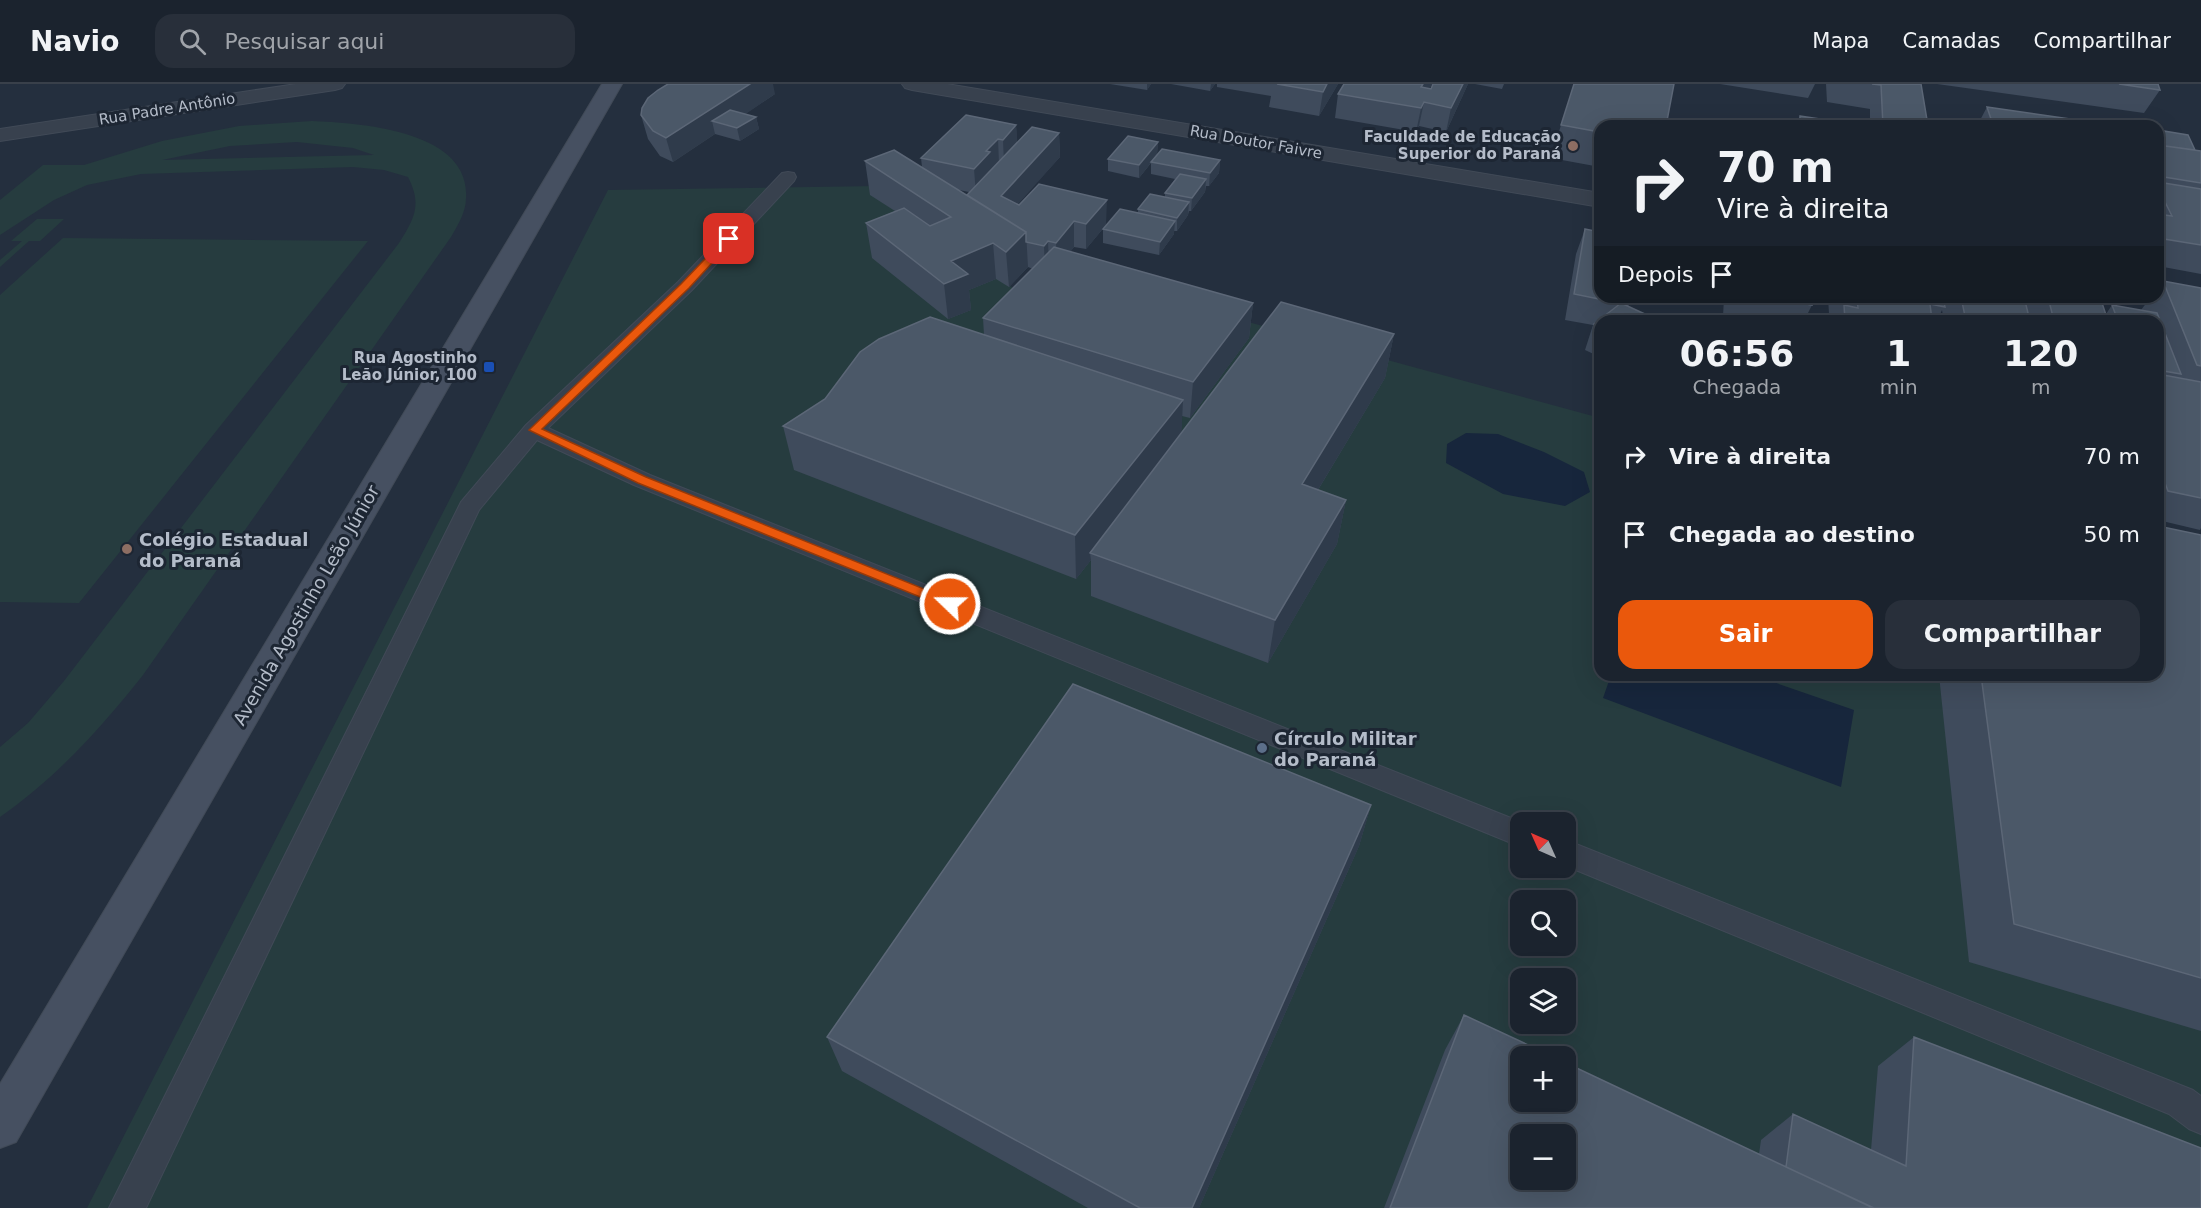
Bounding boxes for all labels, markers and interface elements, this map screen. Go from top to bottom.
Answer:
search box [155,14,575,68]
text: Navio [30,25,119,58]
icon: search [176,25,209,58]
text: Pesquisar aqui [224,29,384,54]
text: Mapa [1812,29,1869,53]
text: Camadas [1902,29,2000,53]
text: Compartilhar [2033,29,2171,53]
street label: Rua Padre Antônio [98,89,236,129]
street label: Rua Doutor Faivre [1188,122,1324,162]
place label: Faculdade de Educação Superior do Paraná [1364,128,1561,163]
marker: Faculdade de Educação Superior do Paraná [1566,139,1580,153]
text: 70 m [1717,143,1834,192]
icon: right [1618,144,1696,222]
text: Vire à direita [1717,193,1890,224]
pin [703,213,754,264]
icon: arrive [712,222,745,255]
icon: arrive [1705,258,1738,291]
text: Depois [1618,262,1693,287]
text: 06:56 [1680,333,1794,374]
text: 1 [1886,333,1911,374]
text: 120 [2003,333,2078,374]
place label: Rua Agostinho Leão Júnior, 100 [342,349,477,384]
marker: Rua Agostinho Leão Júnior, 100 [482,360,496,374]
text: Chegada [1692,375,1781,399]
text: min [1880,375,1918,399]
text: m [2031,375,2051,399]
icon: right [1618,440,1651,473]
text: Vire à direita [1669,444,1831,469]
text: 70 m [2084,444,2140,469]
street label: Avenida Agostinho Leão Júnior [229,481,384,729]
icon: arrive [1618,518,1651,551]
text: Chegada ao destino [1669,522,1915,547]
text: 50 m [2084,522,2140,547]
place label: Colégio Estadual do Paraná [139,529,308,571]
marker: Colégio Estadual do Paraná [120,542,134,556]
position arrow [918,572,982,636]
button: Sair [1618,600,1873,669]
button: Compartilhar [1885,600,2140,669]
place label: Círculo Militar do Paraná [1274,728,1417,770]
marker: Círculo Militar do Paraná [1255,741,1269,755]
north arrow [1510,812,1576,878]
map controls [1510,812,1576,1190]
button: search [1510,890,1576,956]
button: layers [1510,968,1576,1034]
button: + [1510,1046,1576,1112]
button: − [1510,1124,1576,1190]

